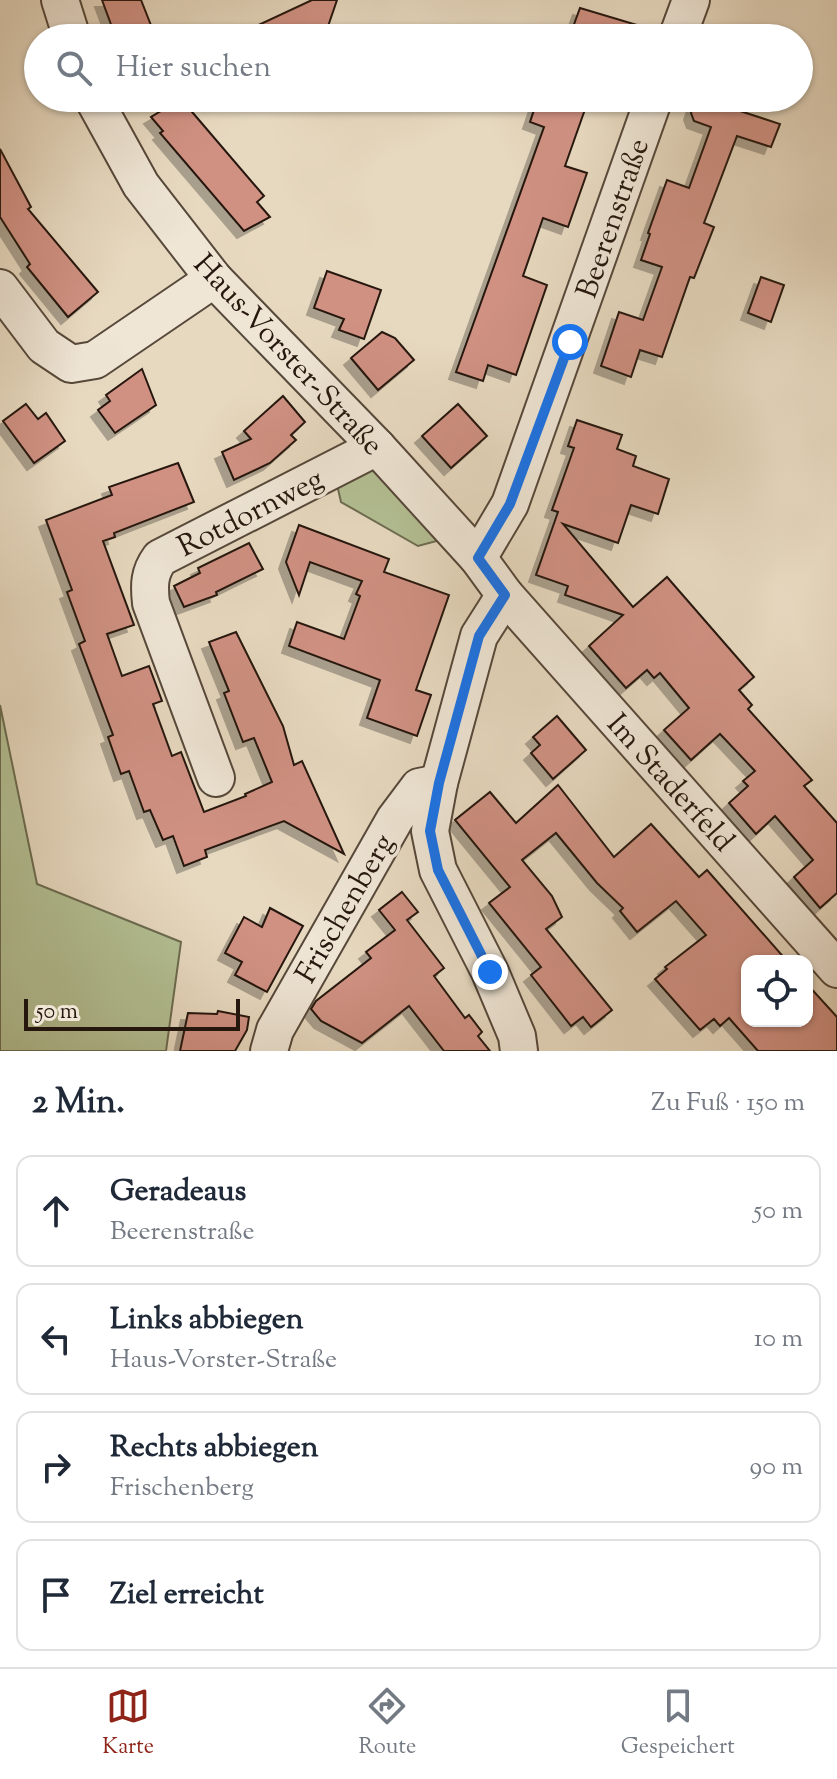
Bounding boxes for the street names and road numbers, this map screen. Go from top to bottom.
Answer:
street label: Beerenstraße [567,133,662,305]
street label: Haus-Vorster-Straße [182,245,392,466]
street label: Rotdornweg [171,459,332,569]
street label: Im Staderfeld [595,705,743,862]
street label: Frischenberg [286,827,406,992]

